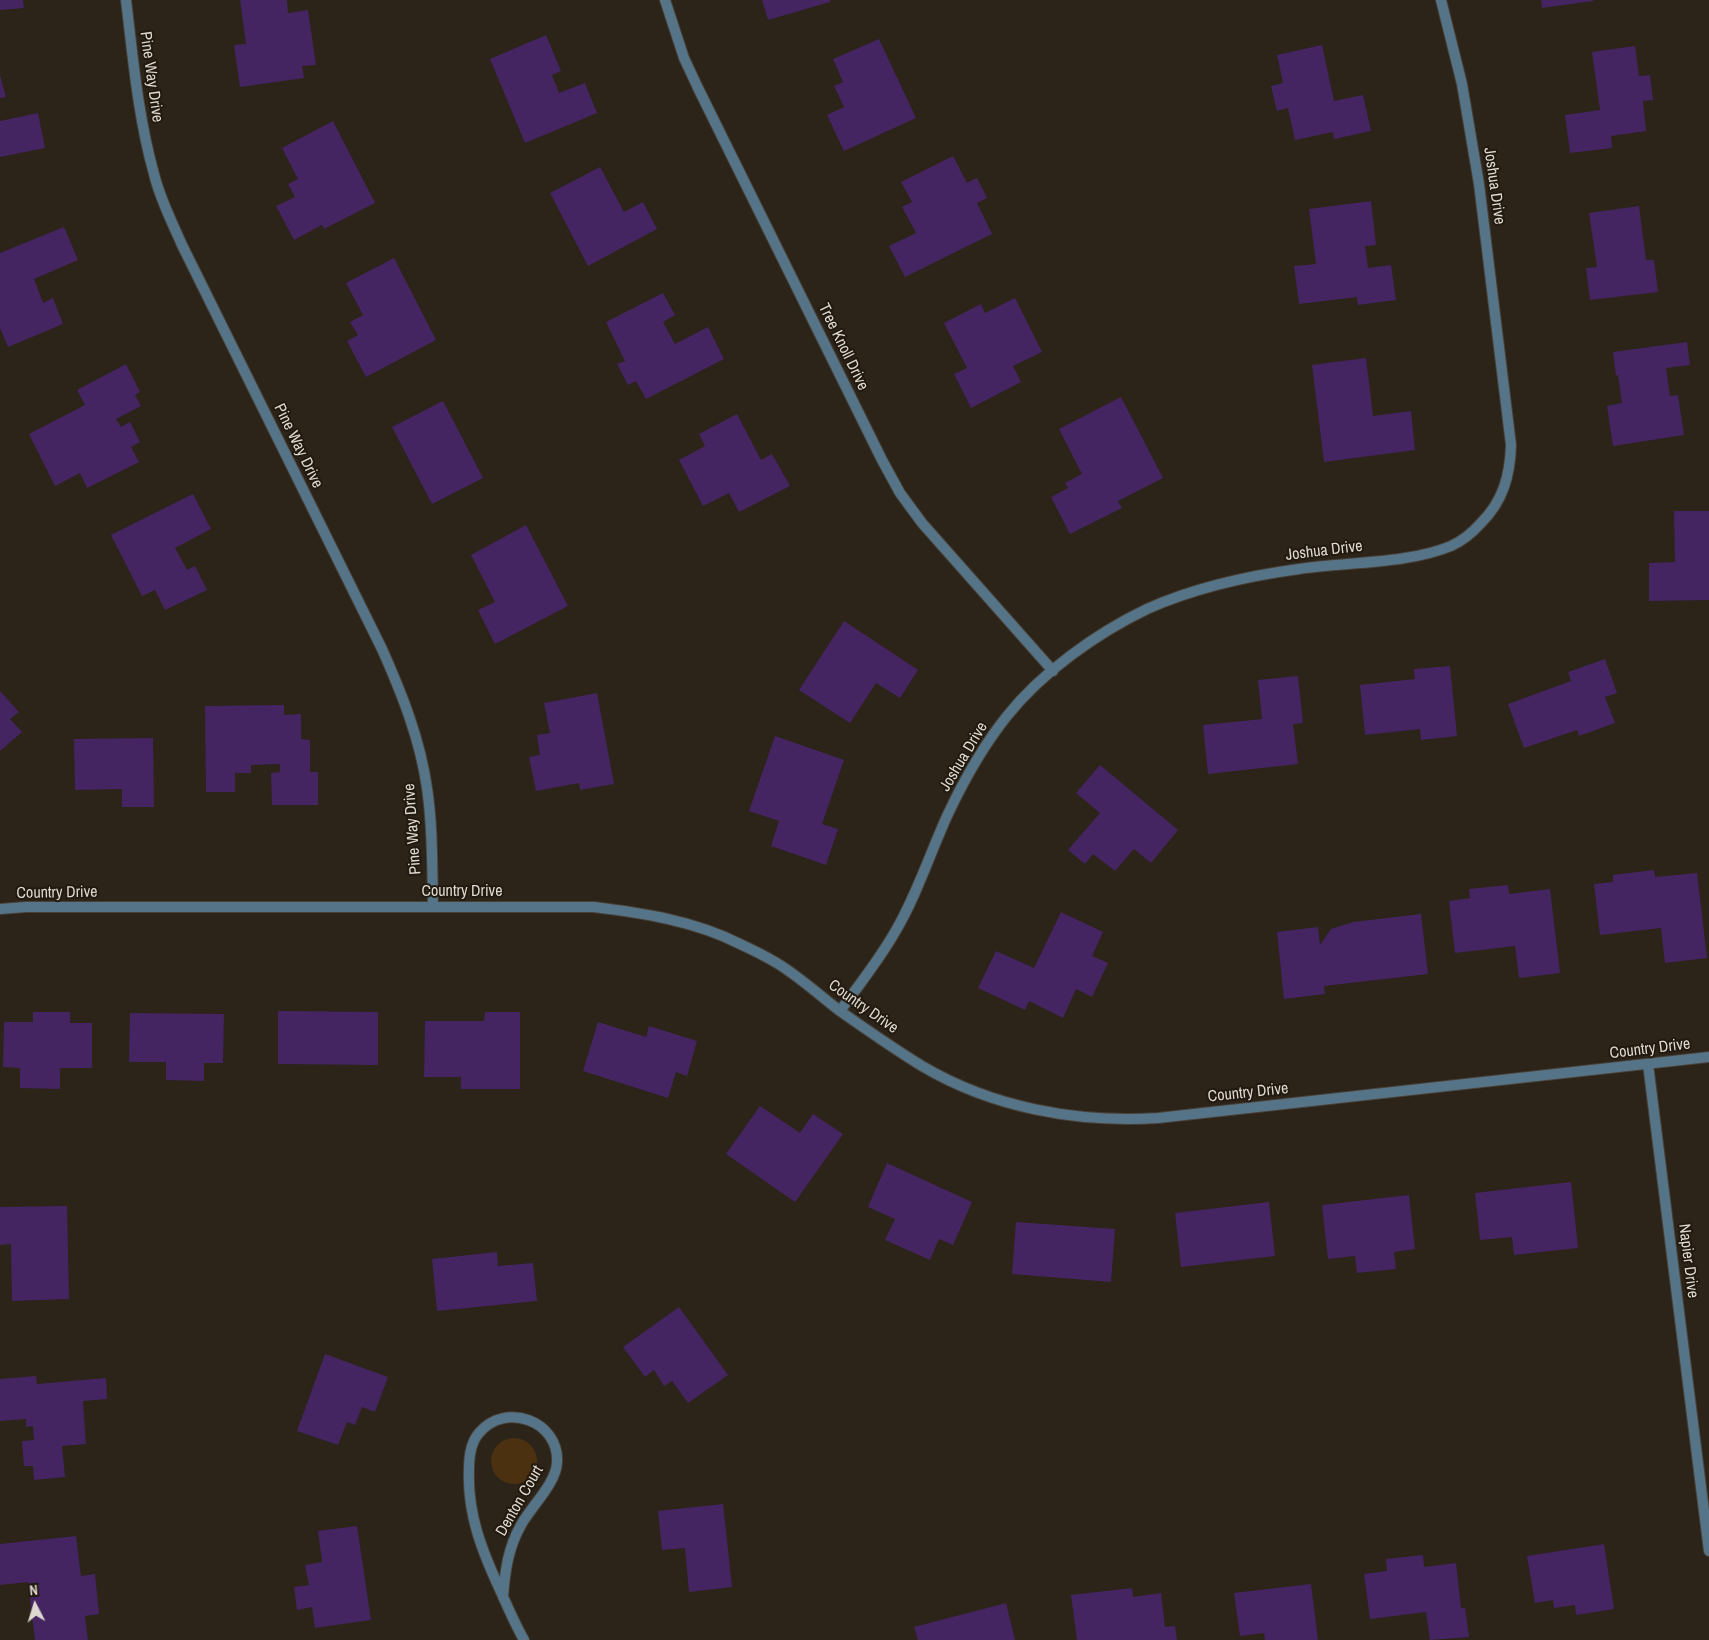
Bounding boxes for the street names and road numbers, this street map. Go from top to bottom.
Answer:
street label: Pine Way Drive [135,30,167,124]
street label: Joshua Drive [1479,146,1509,226]
street label: Tree Knoll Drive [814,300,872,394]
street label: Pine Way Drive [269,401,327,491]
street label: Joshua Drive [1284,537,1364,565]
street label: Joshua Drive [936,719,992,795]
street label: Pine Way Drive [400,783,426,875]
street label: Country Drive [422,882,502,902]
street label: Country Drive [16,883,98,903]
street label: Country Drive [824,976,902,1038]
street label: Country Drive [1609,1035,1691,1063]
street label: Country Drive [1207,1079,1289,1107]
street label: Napier Drive [1674,1223,1702,1299]
street label: Denton Court [492,1462,548,1540]

